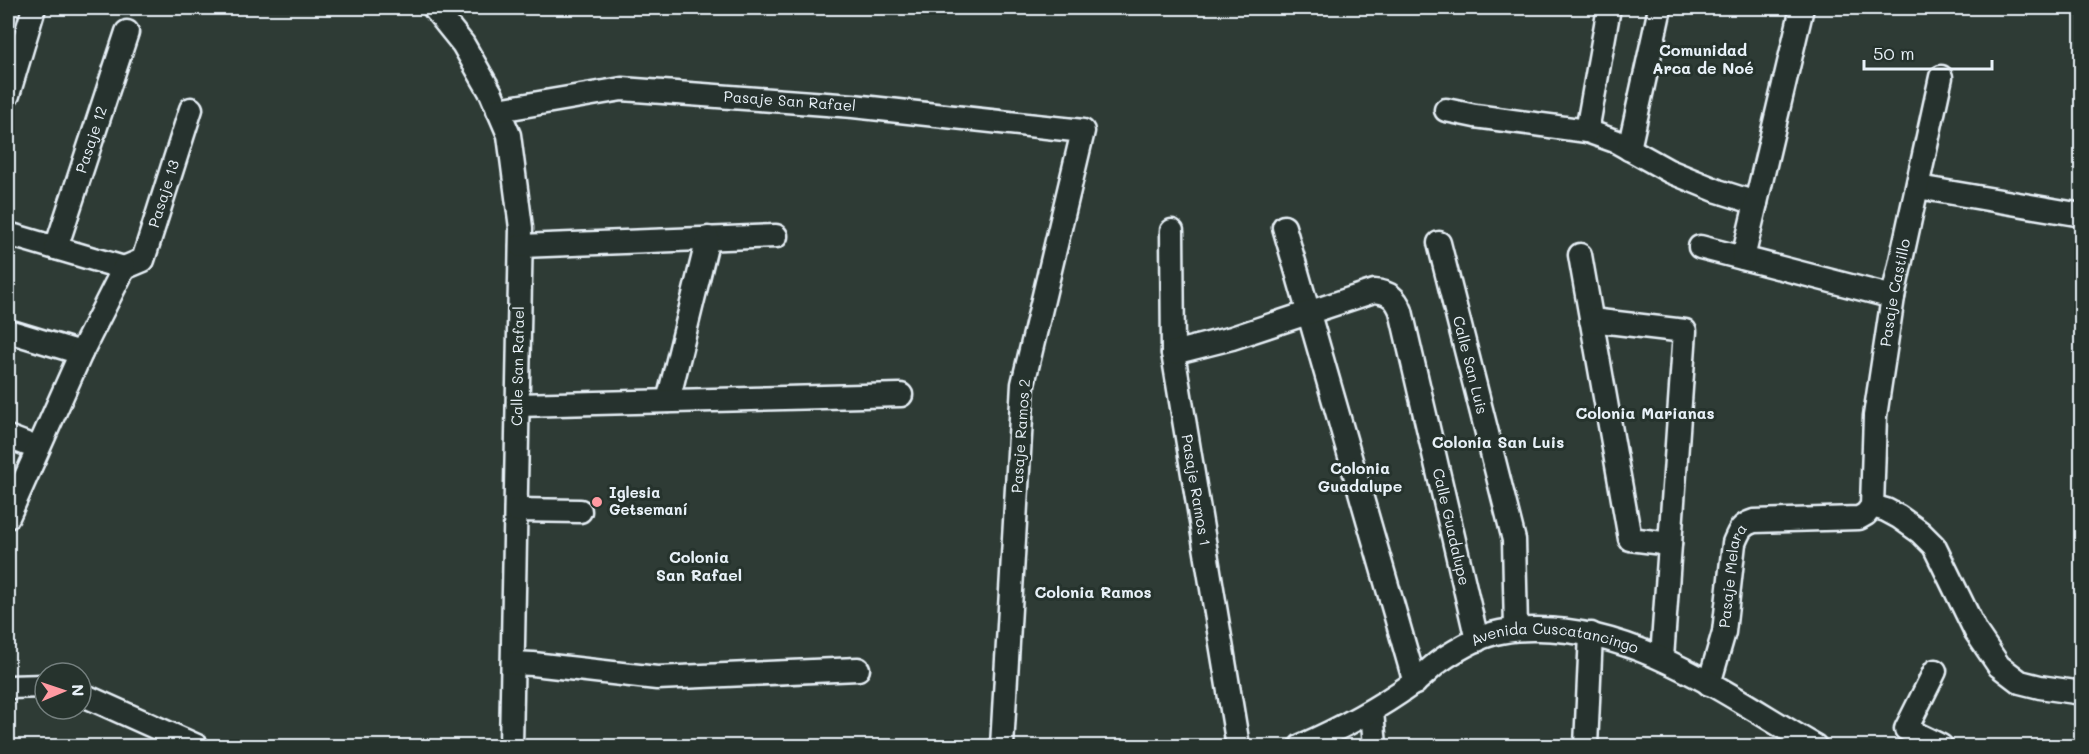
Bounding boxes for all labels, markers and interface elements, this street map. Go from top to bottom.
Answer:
scale bar [1864,33,1992,71]
district label: Comunidad Arca de Noé [1652,39,1754,78]
text: 50 m [1873,41,1915,65]
street label: Pasaje San Rafael [723,86,857,115]
street label: Pasaje 12 [70,103,111,175]
street label: Pasaje 13 [143,157,183,230]
street label: Pasaje Castillo [1875,237,1914,348]
street label: Calle San Rafael [506,306,528,426]
street label: Calle San Luis [1449,314,1493,416]
street label: Pasaje Ramos 2 [1006,378,1034,494]
district label: Colonia Marianas [1575,402,1715,423]
district label: Colonia San Luis [1432,431,1564,452]
street label: Pasaje Ramos 1 [1178,433,1216,547]
district label: Colonia Guadalupe [1318,457,1402,496]
street label: Calle Guadalupe [1429,466,1475,587]
place label: Iglesia Getsemaní [609,482,688,519]
marker: Iglesia Getsemaní [590,495,604,509]
street label: Pasaje Melara [1714,519,1751,629]
district label: Colonia San Rafael [656,546,742,585]
district label: Colonia Ramos [1034,581,1152,602]
street label: Avenida Cuscatancingo [1467,618,1642,657]
north arrow [33,661,93,721]
text: N [68,684,89,697]

